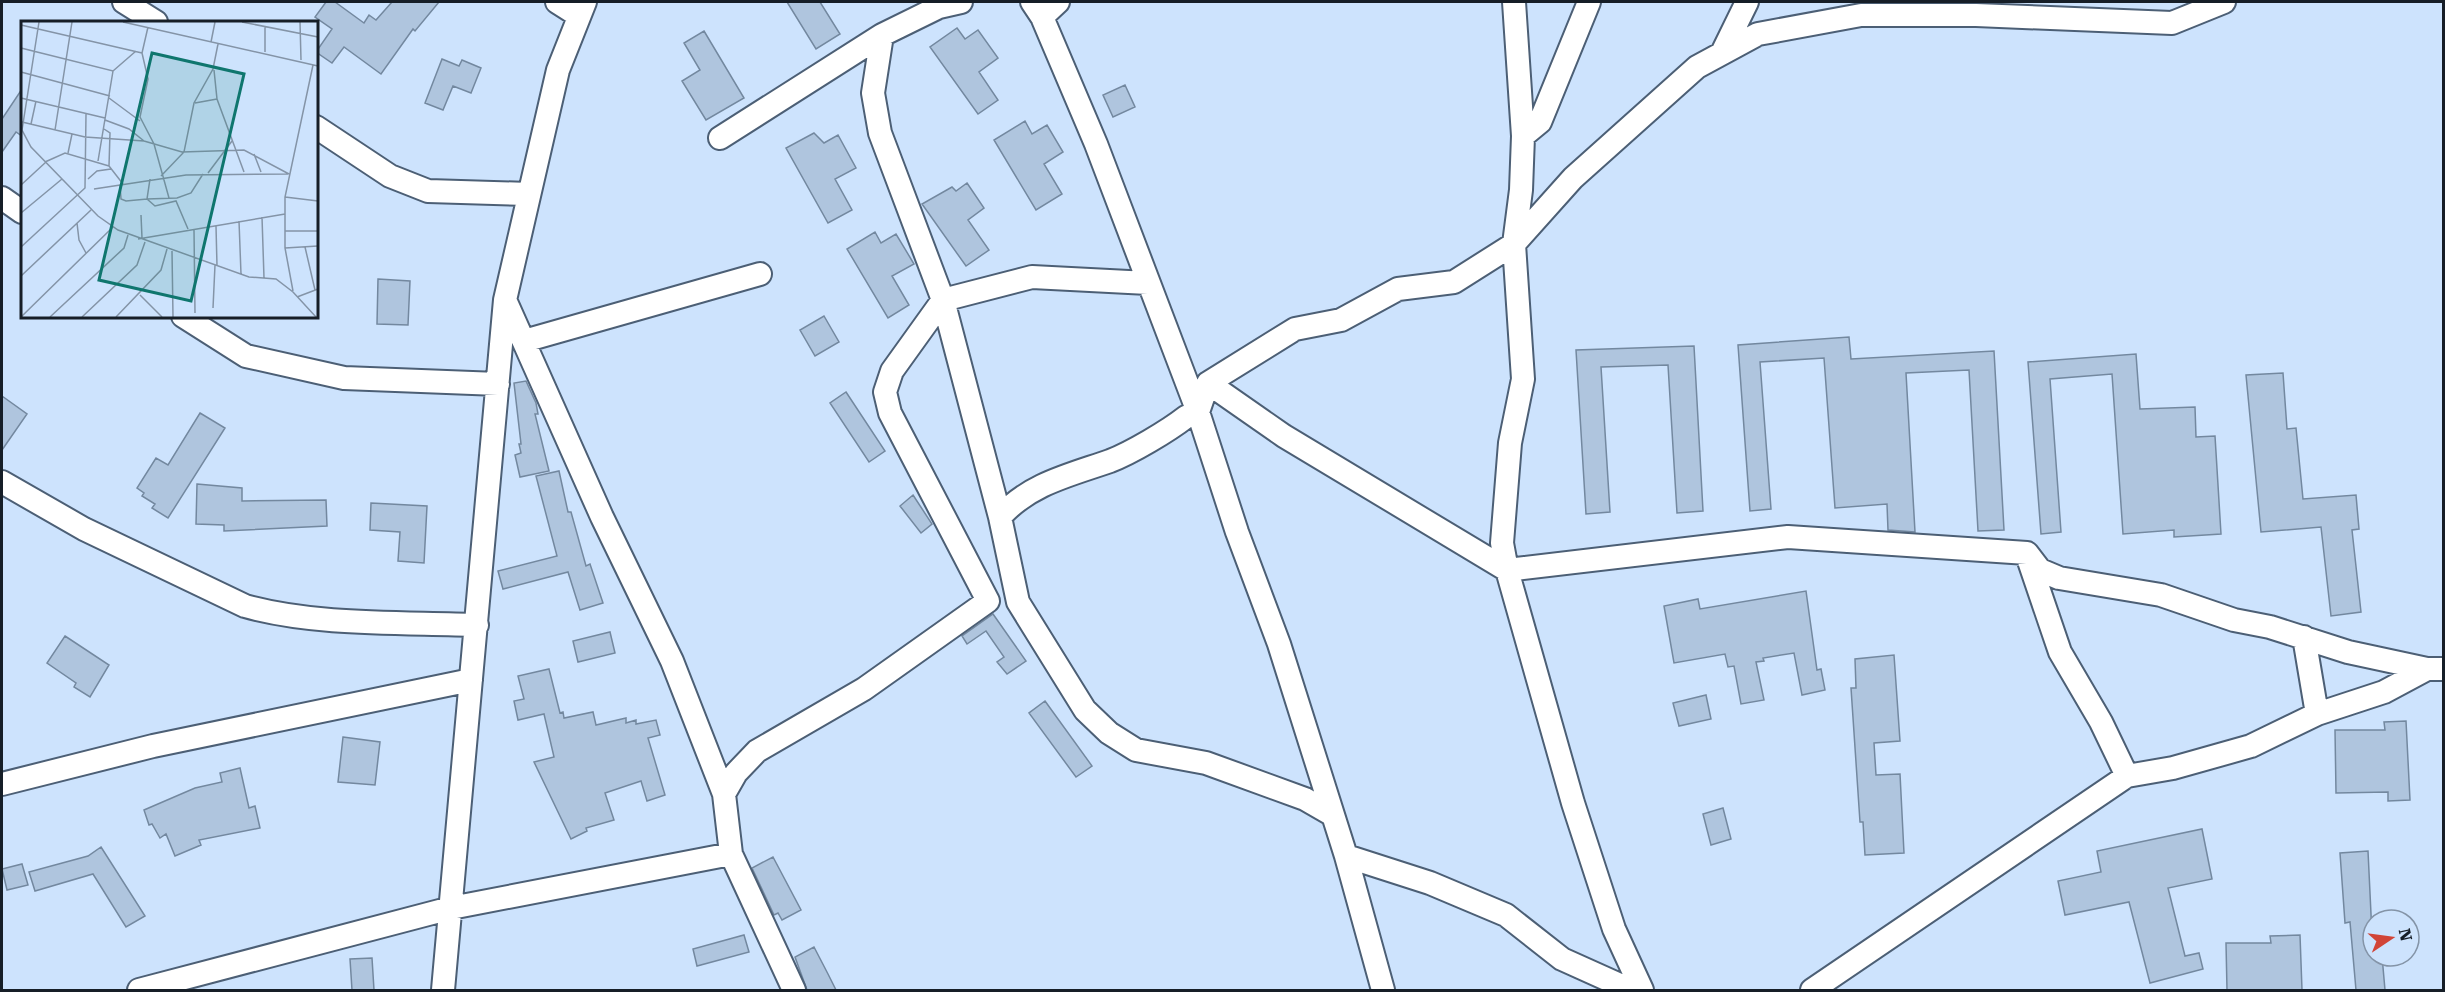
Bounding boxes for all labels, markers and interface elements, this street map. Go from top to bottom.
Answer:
inset map [21,21,318,318]
north arrow [2361,908,2421,968]
text: N [2394,927,2416,943]

